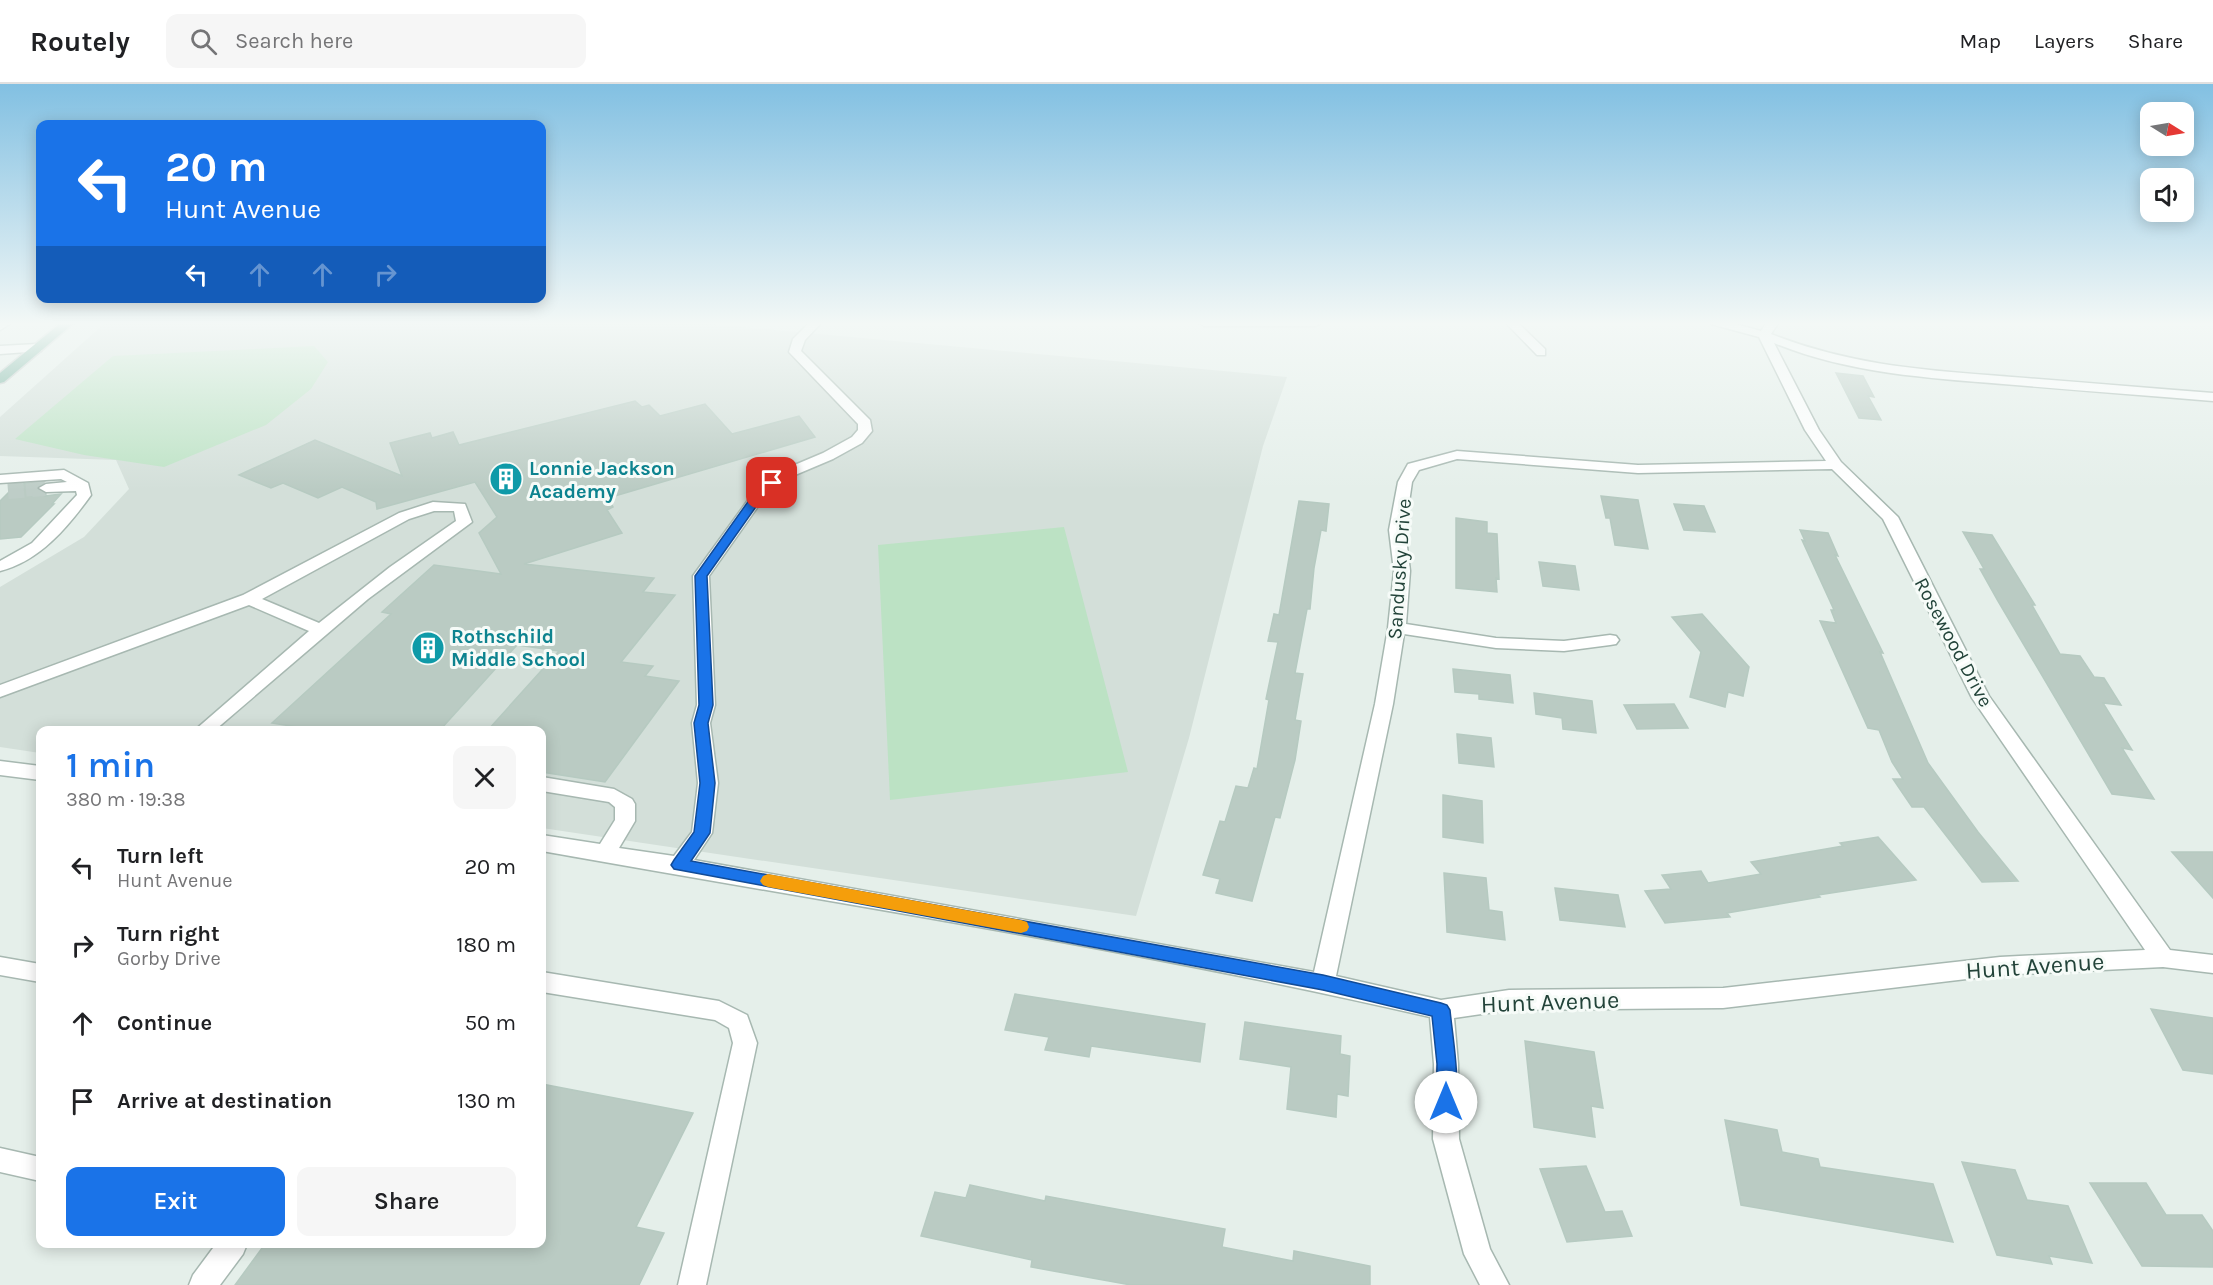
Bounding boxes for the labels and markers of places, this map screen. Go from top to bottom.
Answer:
place label: Lonnie Jackson Academy [529,457,675,503]
pin [746,457,797,508]
building icon: Lonnie Jackson Academy [488,461,524,497]
place label: Rothschild Middle School [451,625,586,671]
building icon: Rothschild Middle School [410,630,446,666]

